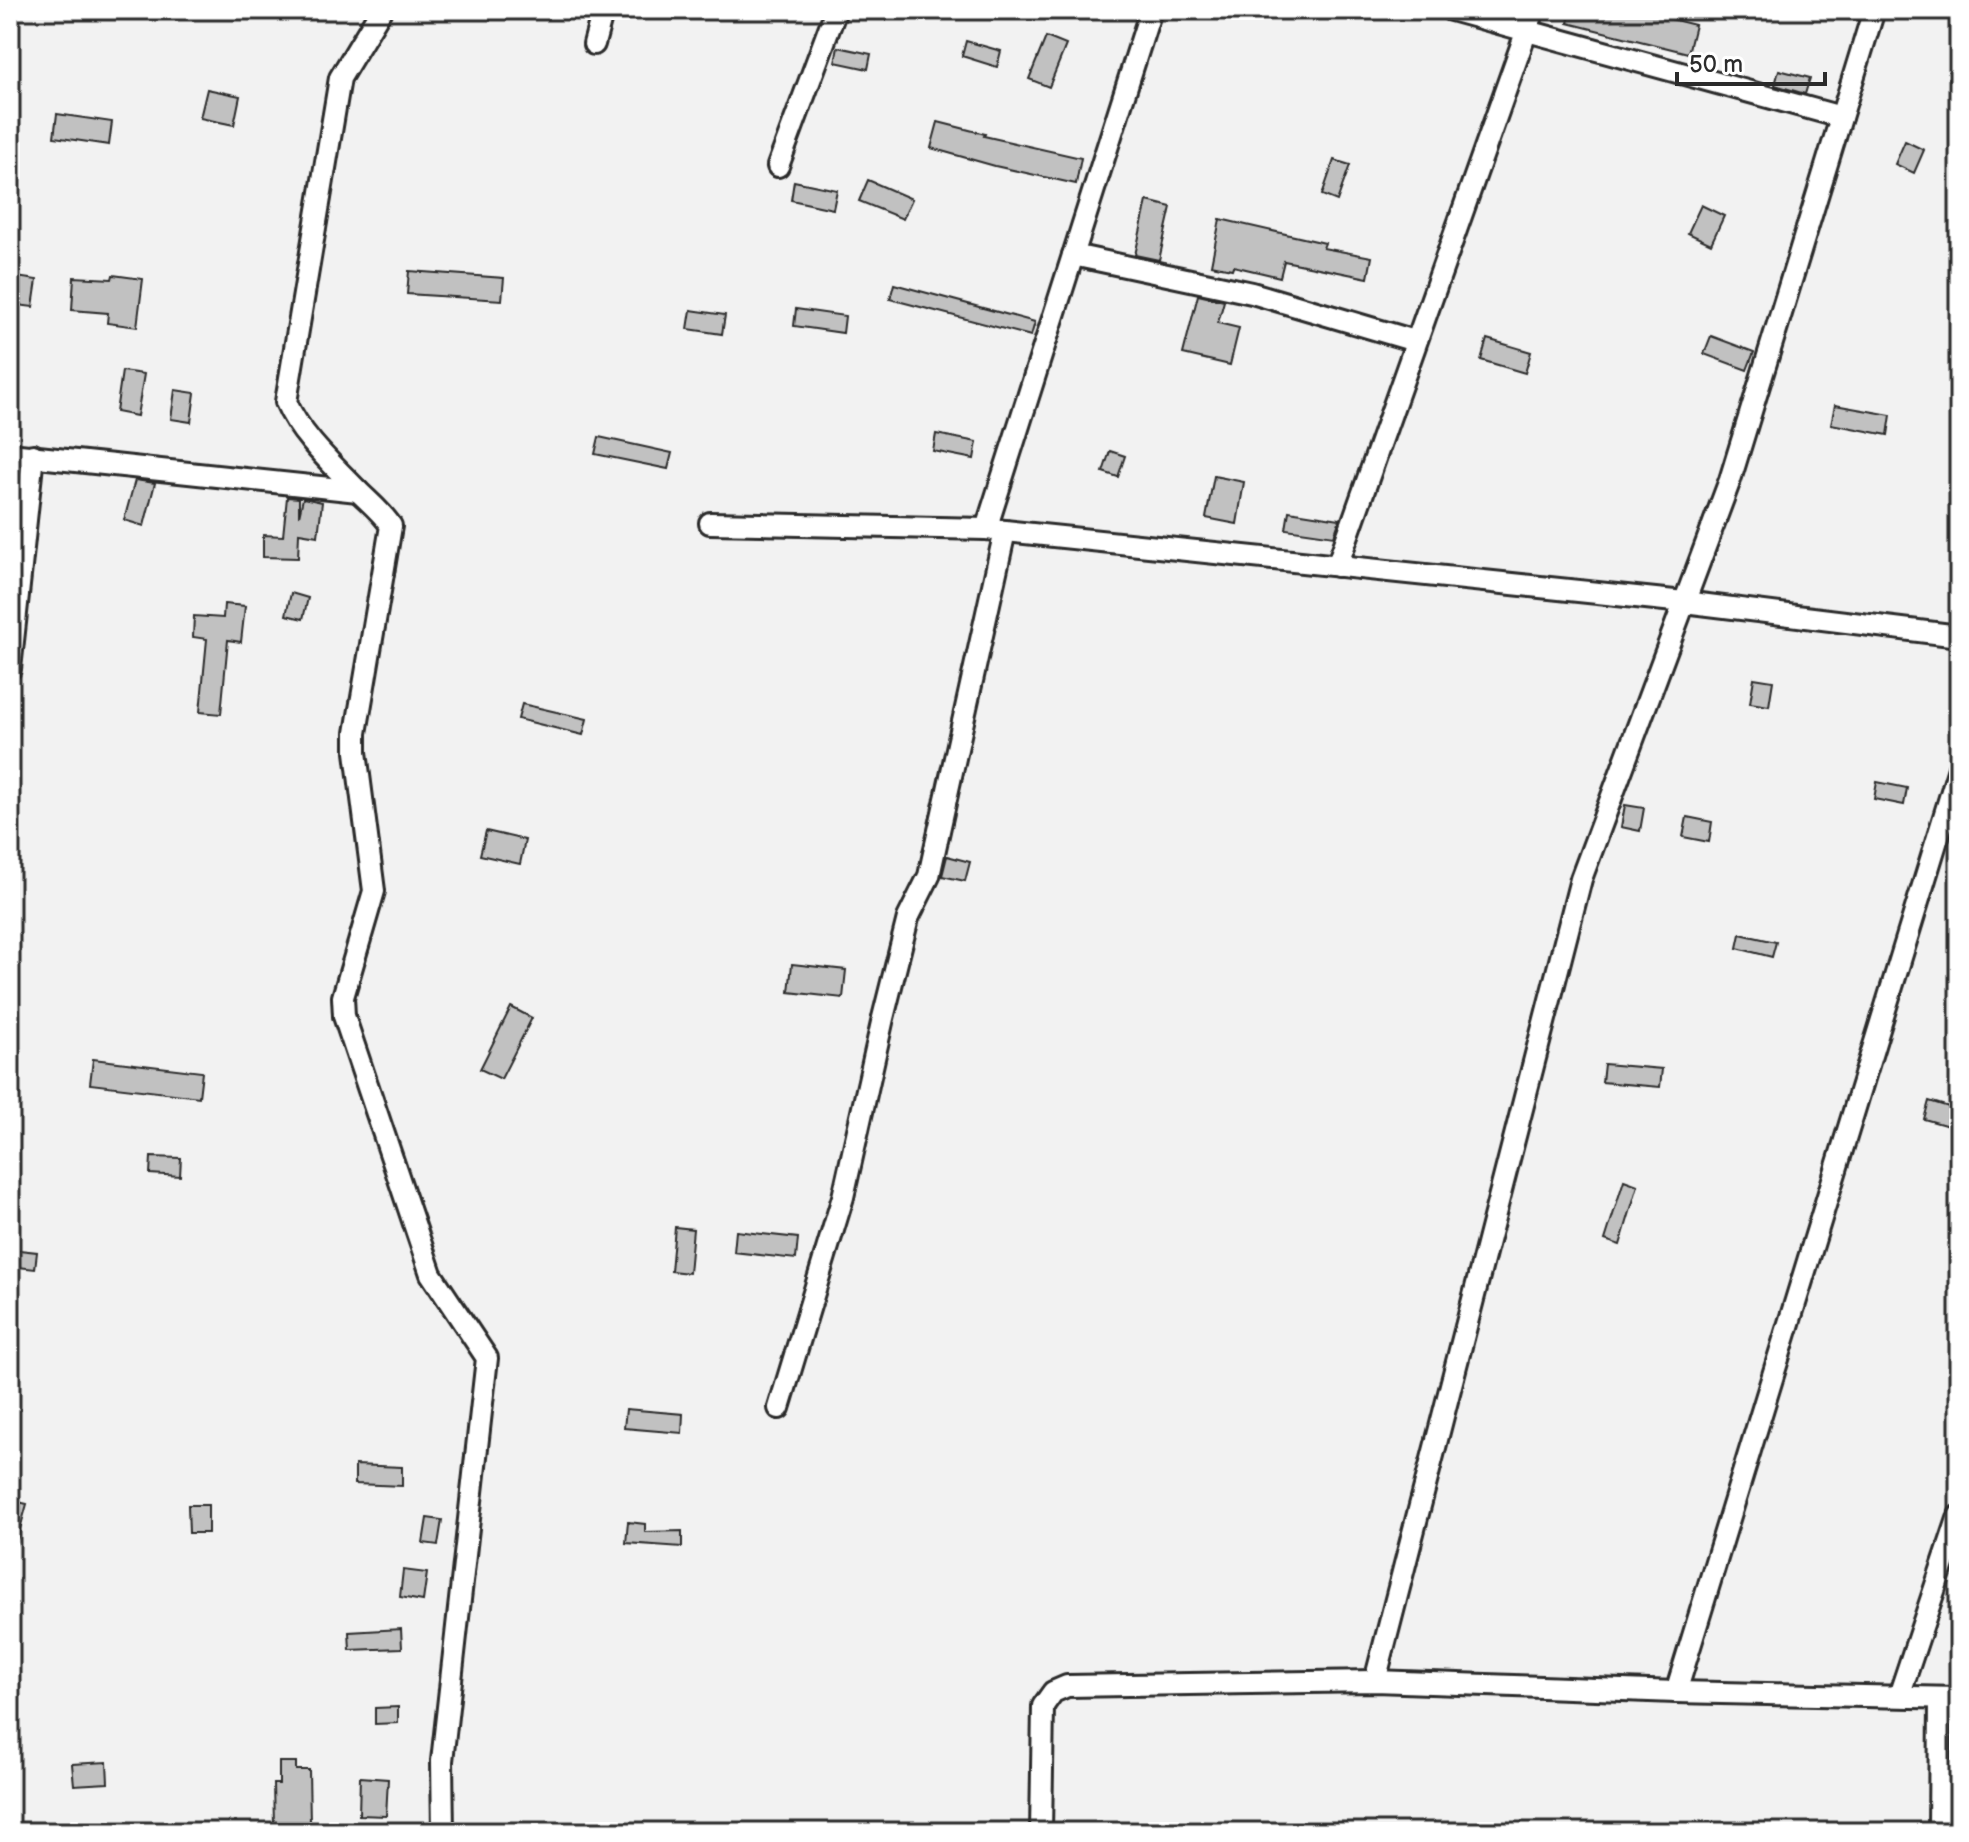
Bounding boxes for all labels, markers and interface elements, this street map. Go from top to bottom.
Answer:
scale bar [1677,36,1825,86]
text: 50 m [1689,50,1743,79]

